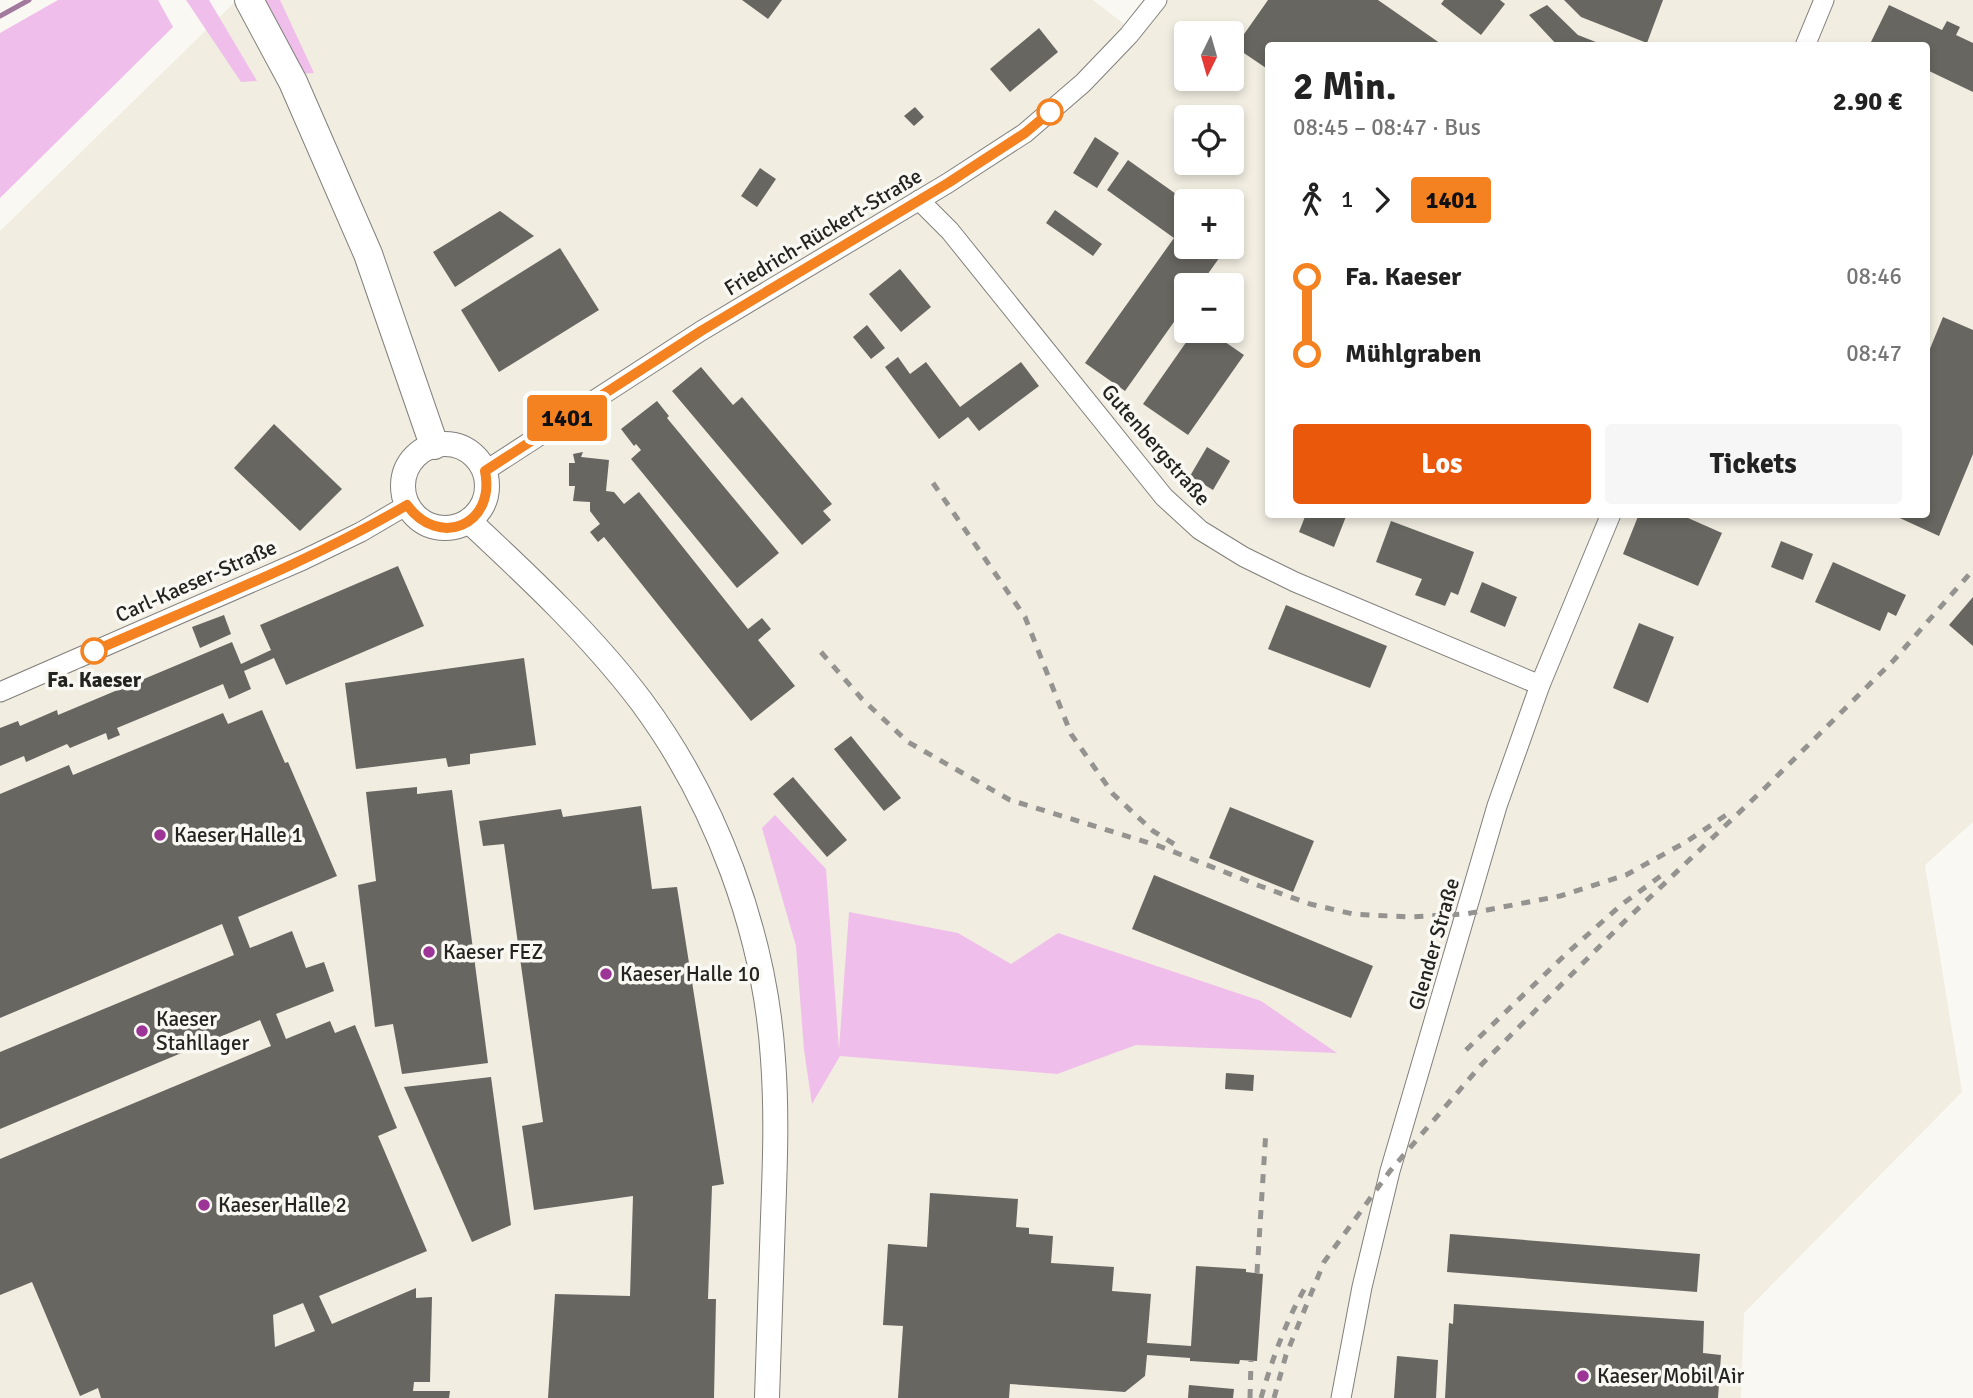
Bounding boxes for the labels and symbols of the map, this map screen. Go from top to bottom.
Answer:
north arrow [1174,21,1244,91]
unlabelled marker [1037,99,1063,125]
street label: Friedrich-Rückert-Straße [719,163,927,301]
street label: Gutenbergstraße [1096,379,1216,511]
line badge: 1401 [518,395,616,441]
street label: Carl-Kaeser-Straße [111,534,281,628]
marker: Fa. Kaeser [81,638,107,664]
place label: Fa. Kaeser [47,667,142,693]
place label: Kaeser Halle 1 [174,822,303,848]
marker: Kaeser Halle 1 [152,827,168,843]
street label: Glender Straße [1403,875,1465,1013]
place label: Kaeser FEZ [443,939,543,965]
marker: Kaeser FEZ [421,944,437,960]
place label: Kaeser Halle 10 [620,961,760,987]
marker: Kaeser Halle 10 [598,966,614,982]
place label: Kaeser Stahllager [156,1006,249,1056]
marker: Kaeser Stahllager [134,1023,150,1039]
place label: Kaeser Halle 2 [218,1192,347,1218]
marker: Kaeser Halle 2 [196,1197,212,1213]
place label: Kaeser Mobil Air [1597,1363,1745,1389]
marker: Kaeser Mobil Air [1575,1368,1591,1384]

